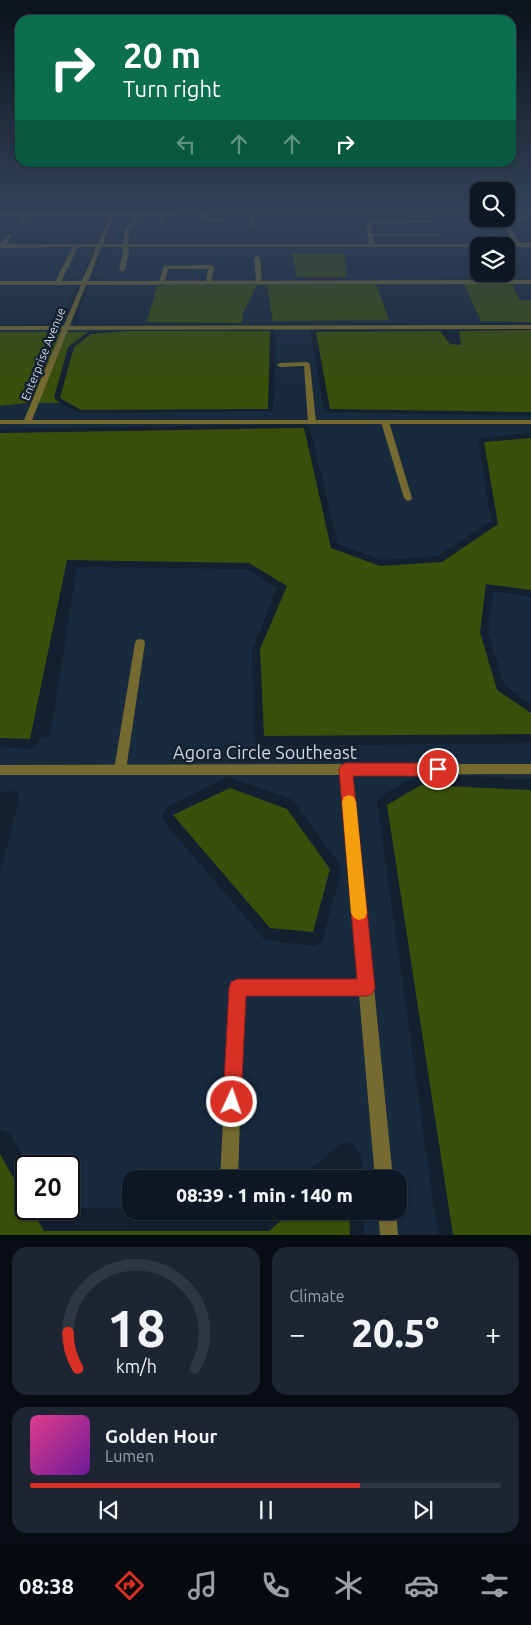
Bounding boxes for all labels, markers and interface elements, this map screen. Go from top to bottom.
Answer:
icon: right [40,35,105,100]
text: 20 m [123,35,201,75]
text: Turn right [123,76,221,101]
icon: left [172,130,200,158]
icon: ahead [225,130,253,158]
icon: ahead [278,130,306,158]
icon: right [331,130,359,158]
map controls [470,182,515,282]
button: search [470,182,515,227]
button: layers [470,237,515,282]
street label: Enterprise Avenue [18,306,68,402]
street label: Agora Circle Southeast [173,742,357,762]
pin [417,748,459,790]
icon: arrive [424,755,452,783]
position arrow [205,1075,257,1127]
speed limit sign: 20 [15,1155,80,1220]
text: 08:39 · 1 min · 140 m [176,1184,353,1206]
text: Climate [290,1287,345,1305]
text: 18 [106,1299,165,1357]
text: 20.5° [352,1312,439,1354]
text: − [290,1318,305,1349]
text: + [485,1318,501,1349]
text: km/h [115,1356,156,1376]
text: Golden Hour [105,1425,217,1447]
text: Lumen [105,1447,154,1465]
icon: previous [95,1496,123,1524]
icon: pause [252,1496,280,1524]
icon: next [409,1496,437,1524]
icon: directions [112,1568,147,1603]
icon: music [185,1568,220,1603]
icon: phone [258,1568,293,1603]
icon: climate [331,1568,366,1603]
icon: car [404,1568,439,1603]
icon: filters [477,1568,512,1603]
text: 08:38 [19,1573,74,1598]

